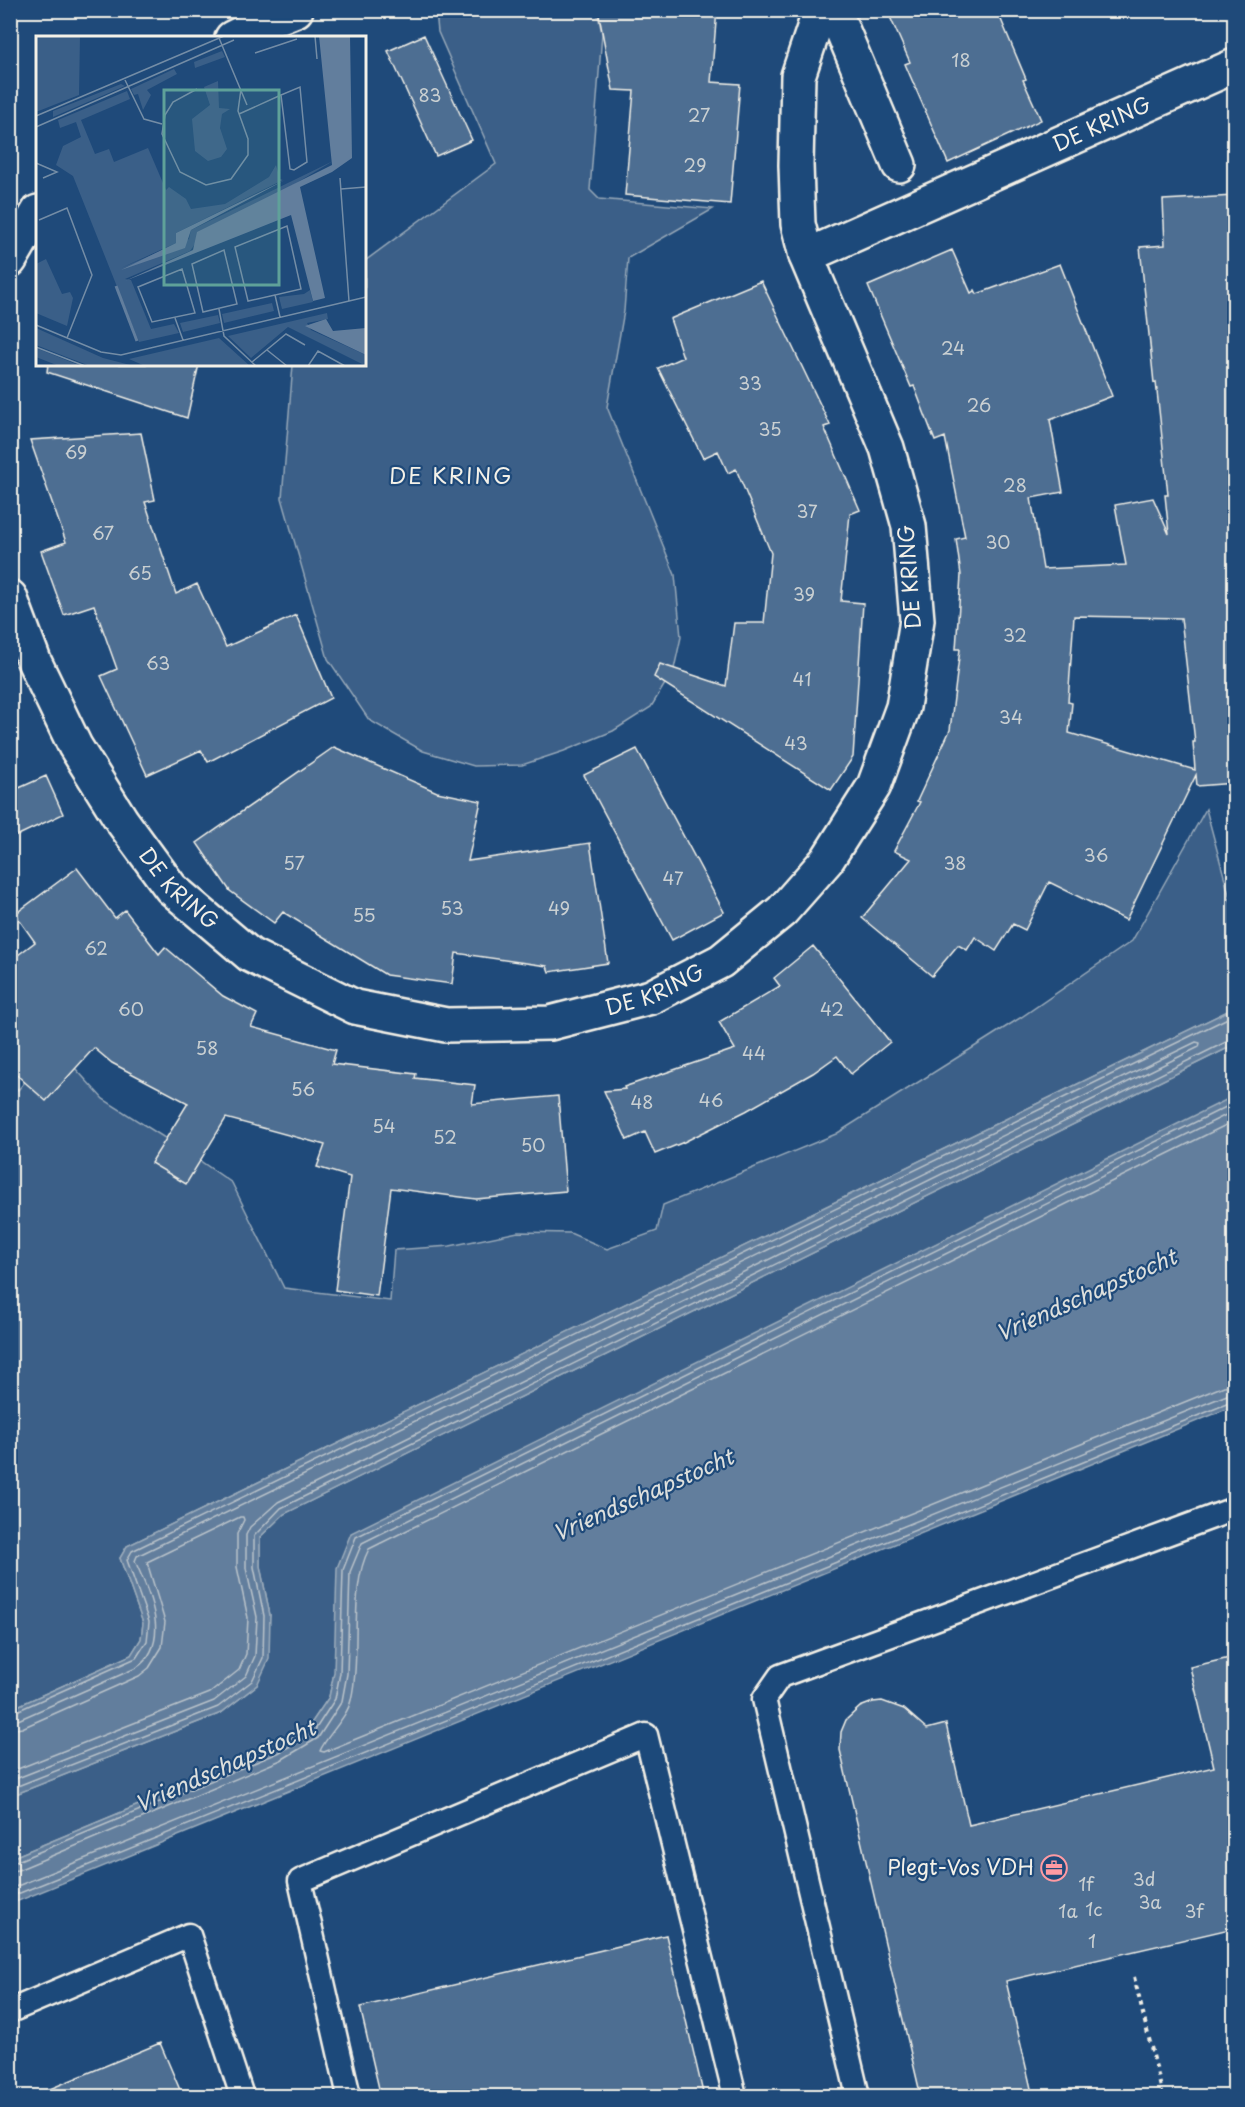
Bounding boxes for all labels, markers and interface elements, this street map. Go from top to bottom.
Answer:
inset map [36,36,366,366]
house number: 18 [951,46,971,73]
house number: 83 [419,81,441,108]
street label: DE KRING [1047,87,1156,159]
house number: 27 [688,101,710,128]
house number: 29 [684,151,706,178]
house number: 24 [941,334,965,361]
house number: 33 [738,369,762,396]
house number: 26 [967,391,991,418]
house number: 35 [758,415,782,442]
house number: 69 [65,438,87,465]
district label: DE KRING [389,458,513,491]
house number: 28 [1003,471,1027,498]
house number: 37 [796,497,818,524]
house number: 67 [92,519,114,546]
street label: DE KRING [888,523,928,631]
house number: 30 [985,528,1011,555]
house number: 65 [128,559,152,586]
house number: 39 [793,580,815,607]
house number: 32 [1003,621,1027,648]
house number: 63 [146,649,170,676]
house number: 41 [793,665,811,692]
house number: 34 [999,703,1023,730]
house number: 43 [784,729,808,756]
street label: DE KRING [132,839,227,937]
house number: 36 [1084,841,1108,868]
house number: 57 [283,849,305,876]
house number: 38 [943,849,967,876]
house number: 47 [662,864,684,891]
house number: 53 [440,894,464,921]
house number: 49 [548,894,570,921]
house number: 55 [352,901,376,928]
house number: 62 [84,934,108,961]
street label: DE KRING [601,954,710,1022]
house number: 60 [118,995,144,1022]
house number: 42 [820,995,844,1022]
house number: 58 [196,1034,218,1061]
house number: 44 [742,1039,766,1066]
house number: 56 [291,1075,315,1102]
house number: 46 [699,1086,723,1113]
house number: 48 [630,1088,654,1115]
house number: 54 [372,1112,396,1139]
house number: 52 [433,1123,457,1150]
house number: 50 [521,1131,545,1158]
water label: Vriendschapstocht [990,1238,1184,1348]
water label: Vriendschapstocht [547,1438,741,1548]
water label: Vriendschapstocht [129,1709,323,1819]
place label: Plegt-Vos VDH [887,1850,1034,1882]
office icon: Plegt-Vos VDH [1039,1853,1069,1883]
house number: 3d [1133,1865,1155,1892]
house number: 1f [1078,1870,1095,1897]
house number: 3a [1138,1888,1162,1915]
house number: 1c [1085,1895,1103,1922]
house number: 1a [1058,1897,1078,1924]
house number: 3f [1184,1897,1205,1924]
house number: 1 [1088,1927,1096,1954]

